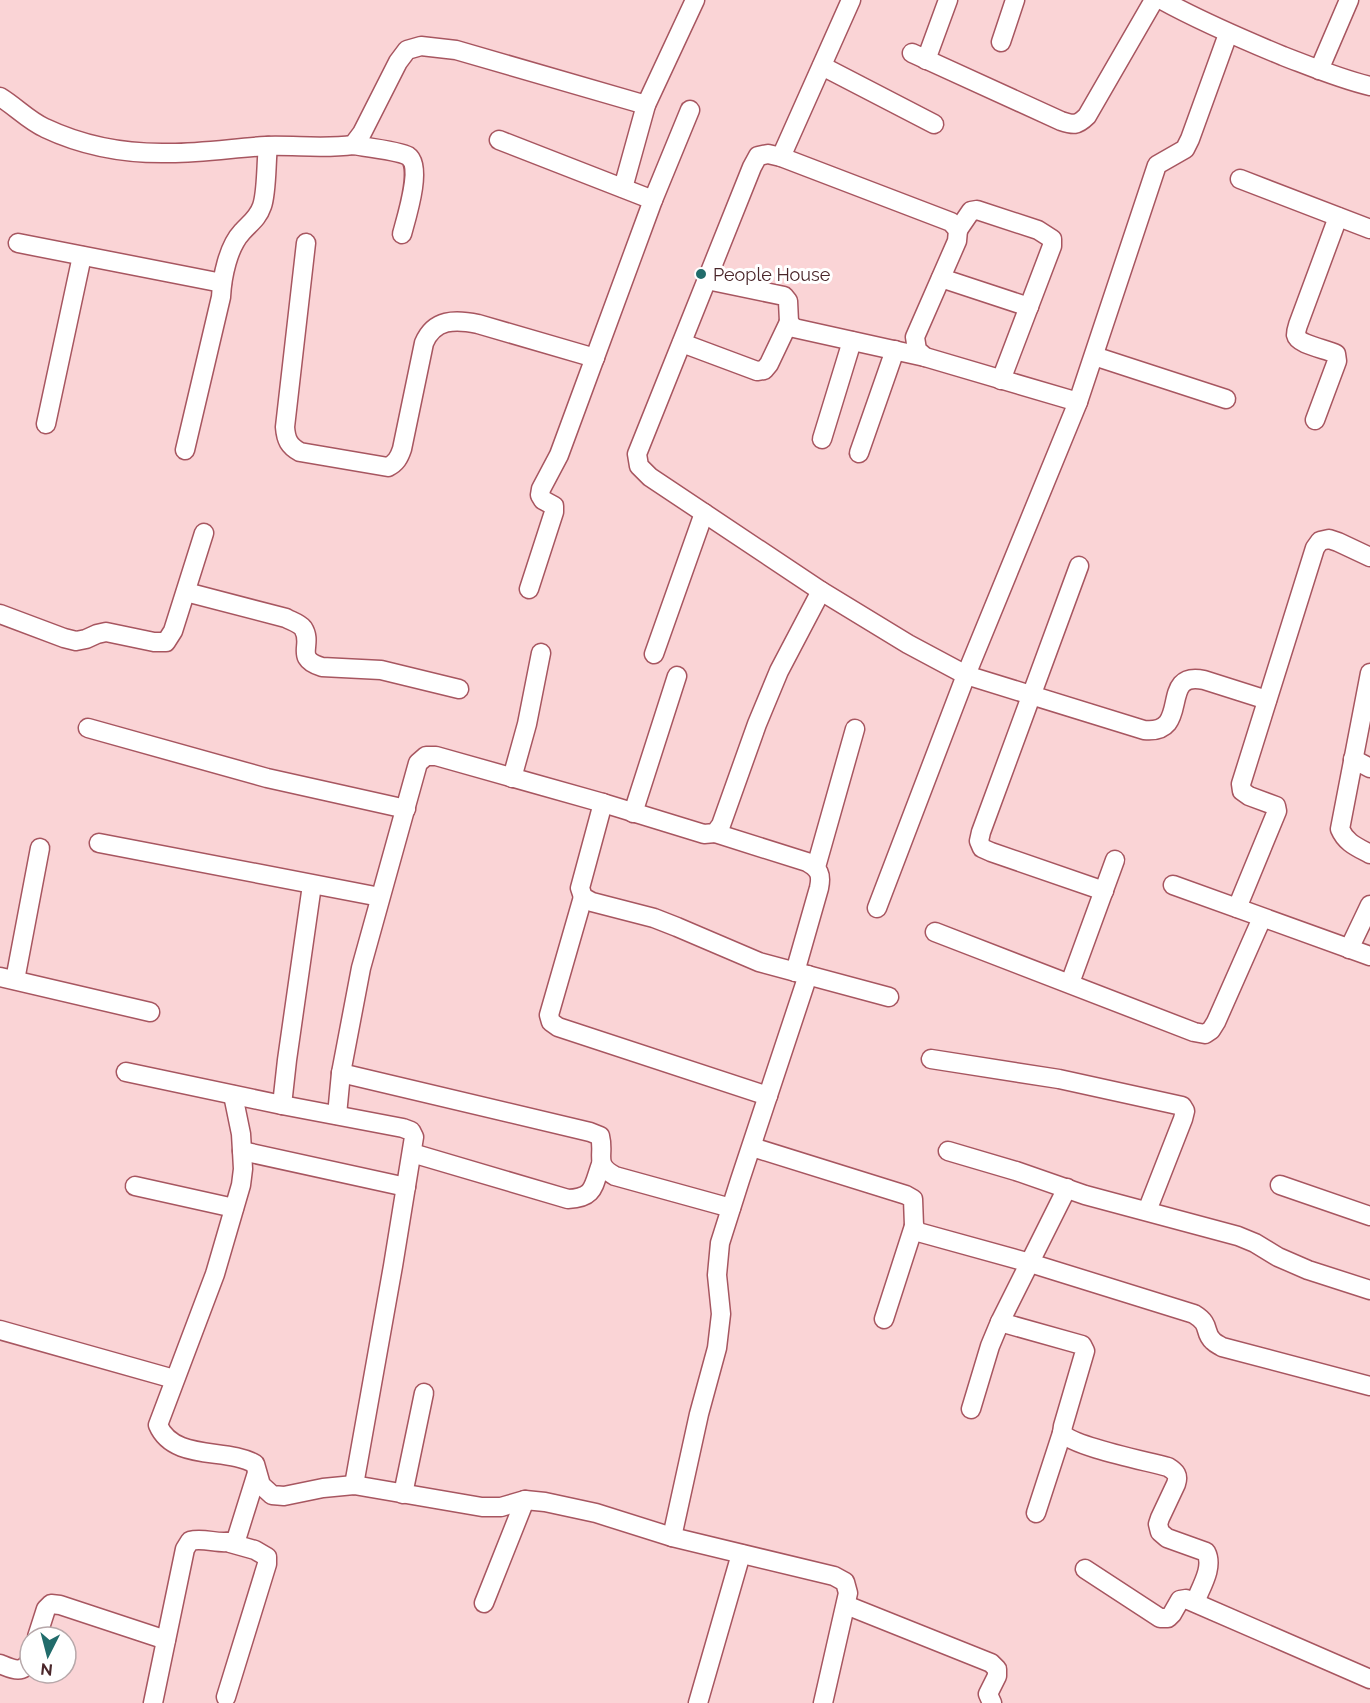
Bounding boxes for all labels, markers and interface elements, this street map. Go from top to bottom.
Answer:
place label: People House [713,264,831,285]
marker: People House [694,267,708,281]
north arrow [18,1625,78,1685]
text: N [39,1659,54,1680]

